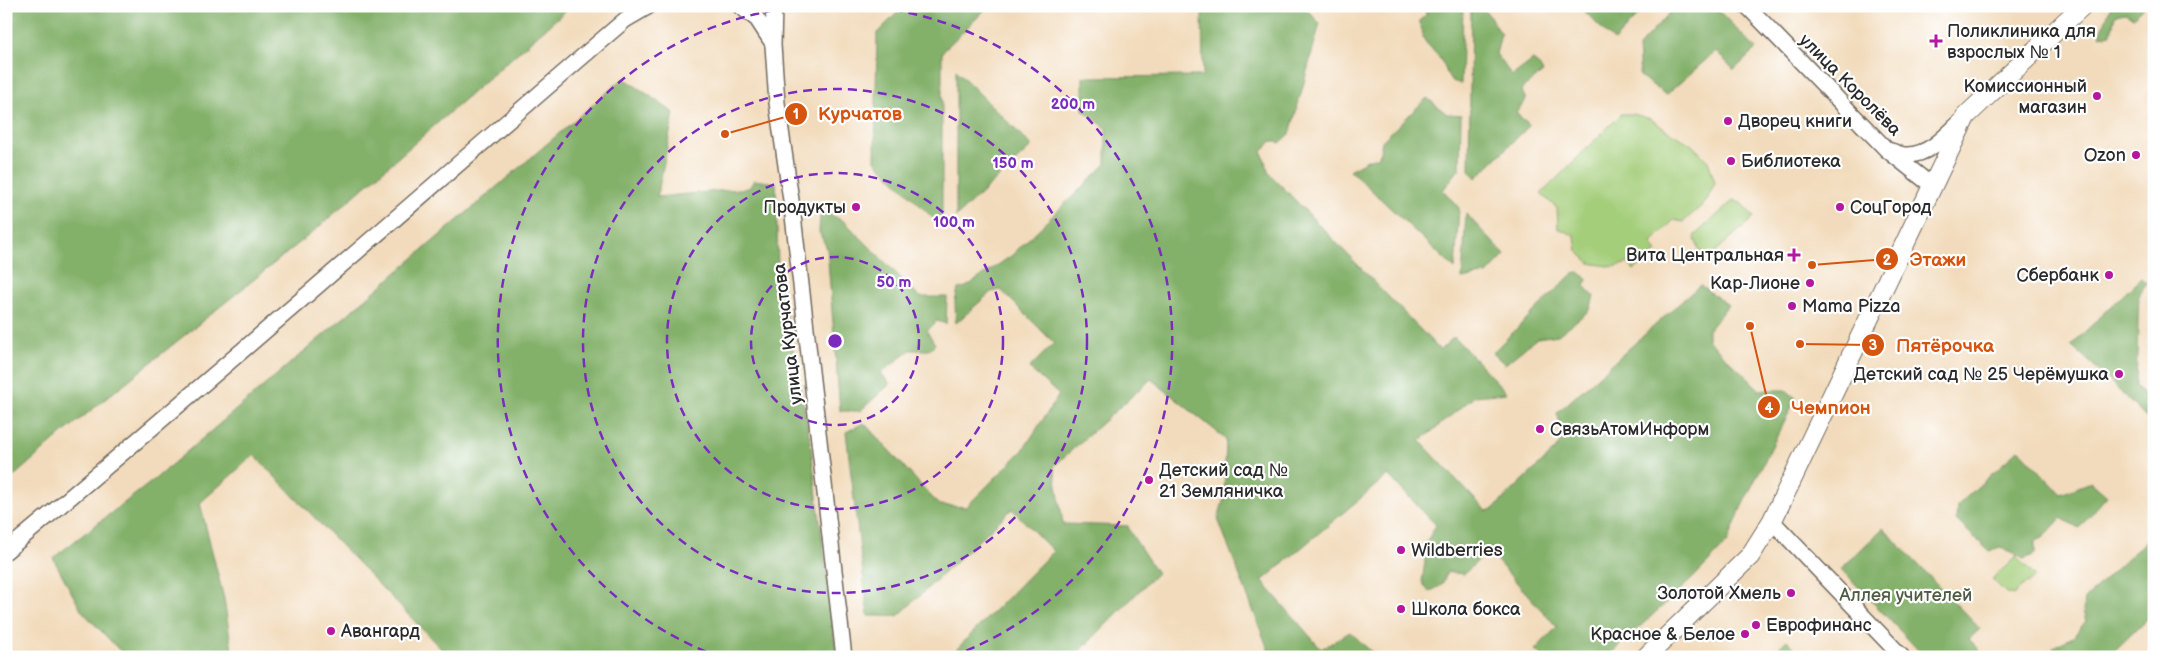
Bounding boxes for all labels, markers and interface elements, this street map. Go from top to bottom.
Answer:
place label: Поликлиника для взрослых № 1 [1947,21,2096,63]
street label: улица Королёва [1795,30,1905,140]
marker: Поликлиника для взрослых № 1 [1929,34,1943,48]
place label: Комиссионный магазин [1963,76,2087,118]
marker: Комиссионный магазин [2091,90,2103,102]
text: 200 m [1051,95,1095,114]
callout: Курчатов [783,97,912,131]
text: Курчатов [818,103,903,126]
text: 1 [793,105,799,124]
place label: Дворец книги [1738,111,1852,132]
marker: Дворец книги [1722,115,1734,127]
place label: Ozon [2084,145,2126,166]
marker: Ozon [2130,149,2142,161]
place label: Библиотека [1741,151,1841,172]
text: 150 m [992,154,1034,173]
marker: Библиотека [1725,155,1737,167]
place label: Продукты [763,197,846,218]
place label: СоцГород [1850,197,1932,218]
marker: Продукты [850,201,862,213]
marker: СоцГород [1834,201,1846,213]
text: 100 m [933,213,975,232]
callout: Этажи [1875,242,1976,276]
place label: Вита Центральная [1626,245,1784,266]
marker: Вита Центральная [1788,249,1800,261]
text: Этажи [1910,249,1966,272]
text: 2 [1883,251,1892,270]
street label: улица Курчатова [769,262,807,406]
place label: Сбербанк [2017,265,2099,286]
marker: Сбербанк [2103,269,2115,281]
text: 50 m [877,273,912,292]
place label: Кар-Лионе [1710,273,1800,294]
marker: Кар-Лионе [1804,277,1816,289]
place label: Mama Pizza [1802,296,1900,317]
marker: Mama Pizza [1786,300,1798,312]
callout: Пятёрочка [1861,328,2004,362]
centre of rings [826,332,844,350]
text: Пятёрочка [1896,335,1995,358]
text: 3 [1869,336,1878,355]
place label: Детский сад № 25 Черёмушка [1853,364,2109,385]
marker: Детский сад № 25 Черёмушка [2113,368,2125,380]
callout: Чемпион [1756,390,1881,424]
text: Чемпион [1791,397,1871,420]
text: 4 [1765,399,1774,418]
place label: СвязьАтомИнформ [1550,419,1709,440]
marker: СвязьАтомИнформ [1534,423,1546,435]
place label: Детский сад № 21 Земляничка [1159,460,1288,502]
marker: Детский сад № 21 Земляничка [1143,474,1155,486]
place label: Wildberries [1411,540,1503,561]
marker: Wildberries [1395,544,1407,556]
place label: Золотой Хмель [1658,583,1781,604]
park label: Аллея учителей [1839,585,1972,606]
marker: Золотой Хмель [1785,587,1797,599]
place label: Школа бокса [1411,599,1521,620]
marker: Школа бокса [1395,603,1407,615]
place label: Еврофинанс [1766,615,1872,636]
marker: Еврофинанс [1750,619,1762,631]
place label: Авангард [340,621,420,642]
place label: Красное & Белое [1590,624,1735,645]
marker: Авангард [325,625,337,637]
marker: Красное & Белое [1739,628,1751,640]

